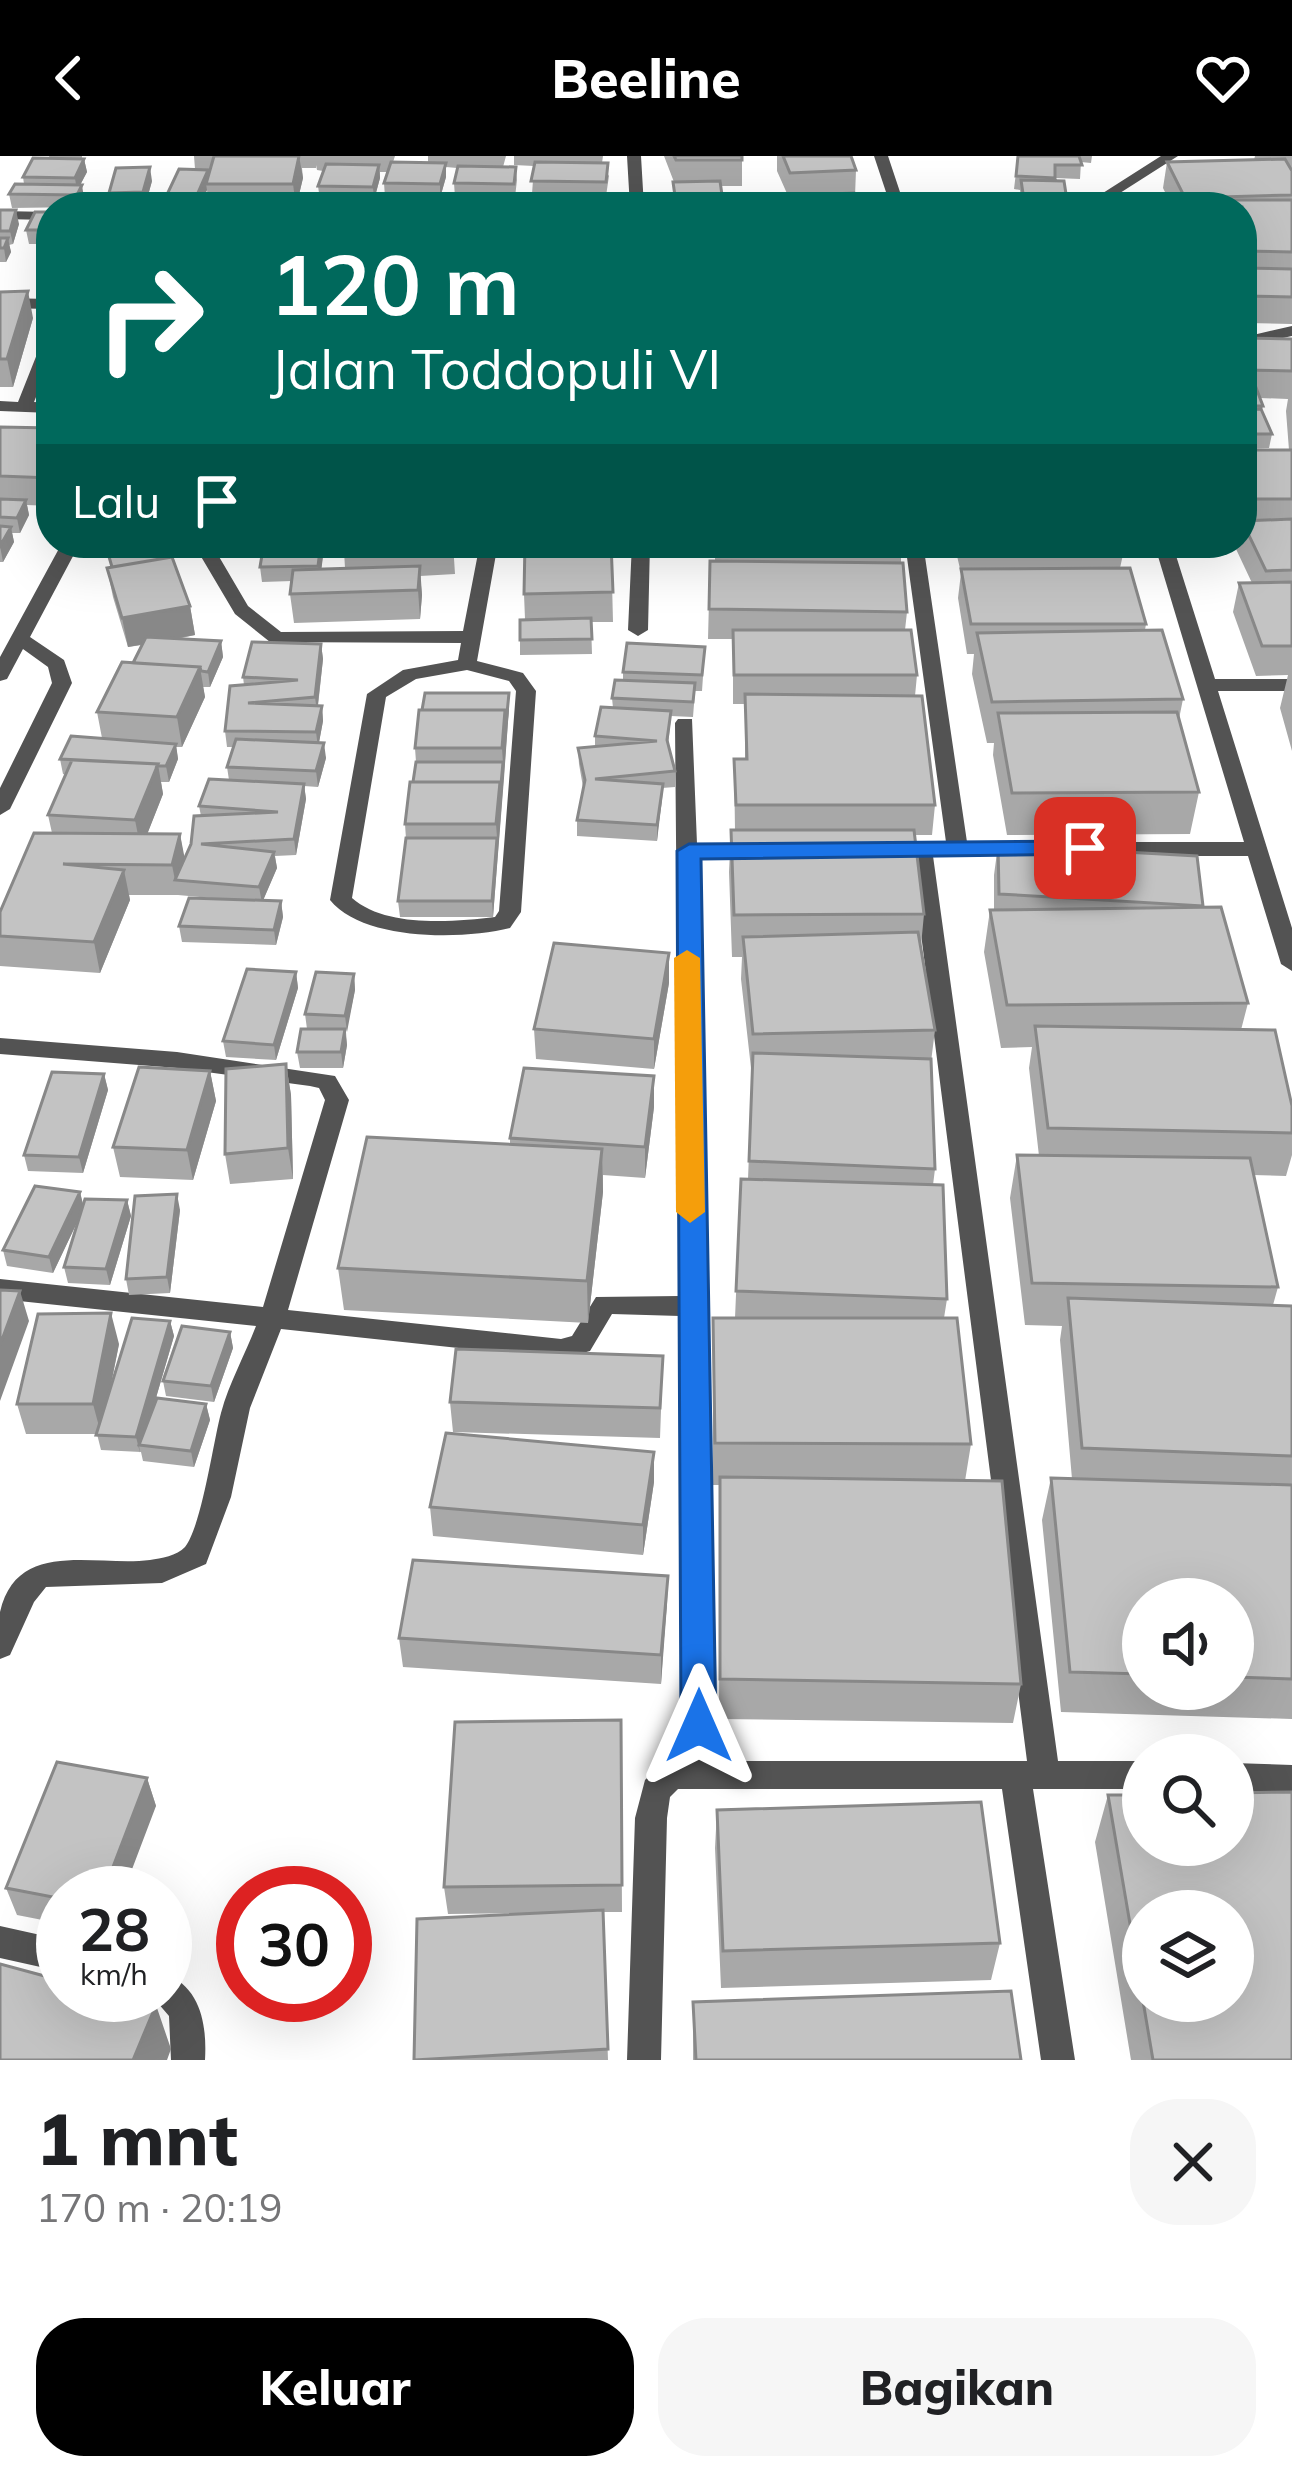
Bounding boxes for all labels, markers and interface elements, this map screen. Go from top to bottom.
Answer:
text: Beeline [551,44,741,112]
icon: back [36,45,102,111]
icon: heart [1190,45,1256,111]
text: 120 m [270,231,520,336]
icon: right [72,240,228,396]
text: Jalan Toddopuli VI [270,335,721,403]
icon: arrive [184,468,250,534]
text: Lalu [72,473,160,529]
pin [1034,797,1136,899]
icon: arrive [1052,815,1118,881]
map controls [1122,1578,1254,2022]
button: sound [1122,1578,1254,1710]
position arrow [636,1663,762,1789]
button: search [1122,1734,1254,1866]
speed limit sign: 30 [216,1866,372,2022]
button: layers [1122,1890,1254,2022]
text: 28 [78,1891,150,1966]
text: km/h [80,1955,148,1993]
text: 1 mnt [36,2093,238,2183]
button: close [1130,2099,1256,2225]
text: 170 m · 20:19 [36,2183,282,2232]
button: Keluar [36,2318,634,2456]
button: Bagikan [658,2318,1256,2456]

